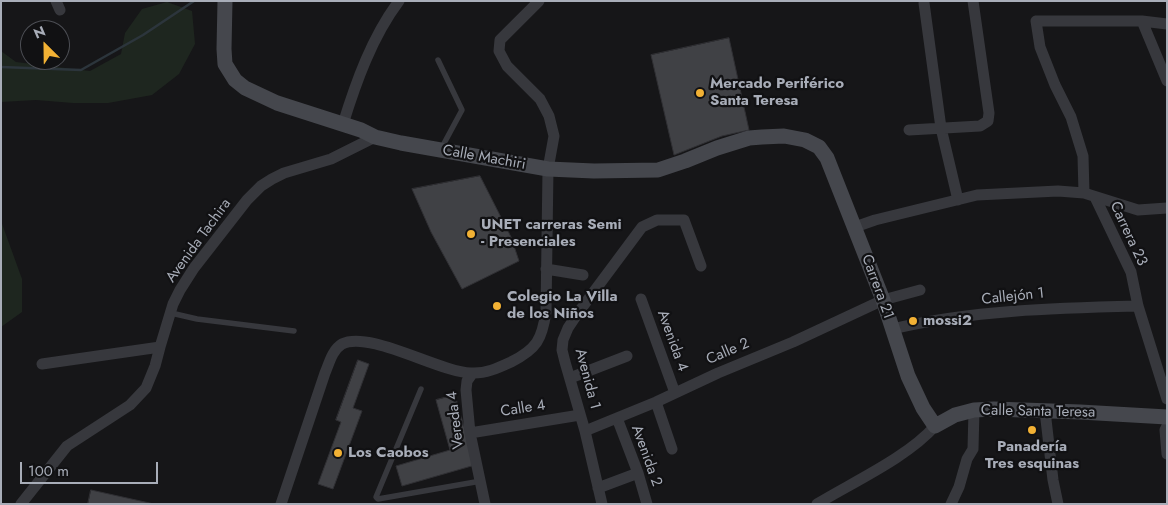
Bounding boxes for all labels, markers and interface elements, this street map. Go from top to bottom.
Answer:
north arrow [20,20,70,70]
text: N [31,21,49,43]
place label: Mercado Periférico Santa Teresa [710,75,844,110]
marker: Mercado Periférico Santa Teresa [694,87,706,99]
street label: Calle Machiri [441,142,527,174]
street label: Avenida Tachira [163,196,235,286]
street label: Carrera 23 [1105,199,1151,269]
place label: UNET carreras Semi - Presenciales [481,216,622,251]
marker: UNET carreras Semi - Presenciales [465,228,477,240]
street label: Carrera 21 [857,252,897,322]
street label: Callejón 1 [981,285,1045,309]
place label: Colegio La Villa de los Niños [507,288,618,323]
marker: Colegio La Villa de los Niños [491,300,503,312]
street label: Avenida 4 [653,308,691,374]
place label: mossi2 [923,312,972,330]
marker: mossi2 [907,315,919,327]
street label: Calle 2 [704,335,752,369]
street label: Avenida 1 [570,347,604,411]
street label: Vereda 4 [444,390,468,450]
street label: Calle 4 [499,397,547,421]
street label: Calle Santa Teresa [981,402,1095,422]
street label: Avenida 2 [627,423,665,489]
marker: Panadería Tres esquinas [1026,424,1038,436]
place label: Panadería Tres esquinas [985,438,1079,473]
place label: Los Caobos [348,444,429,462]
marker: Los Caobos [332,447,344,459]
scale bar [22,452,160,484]
text: 100 m [28,460,69,482]

